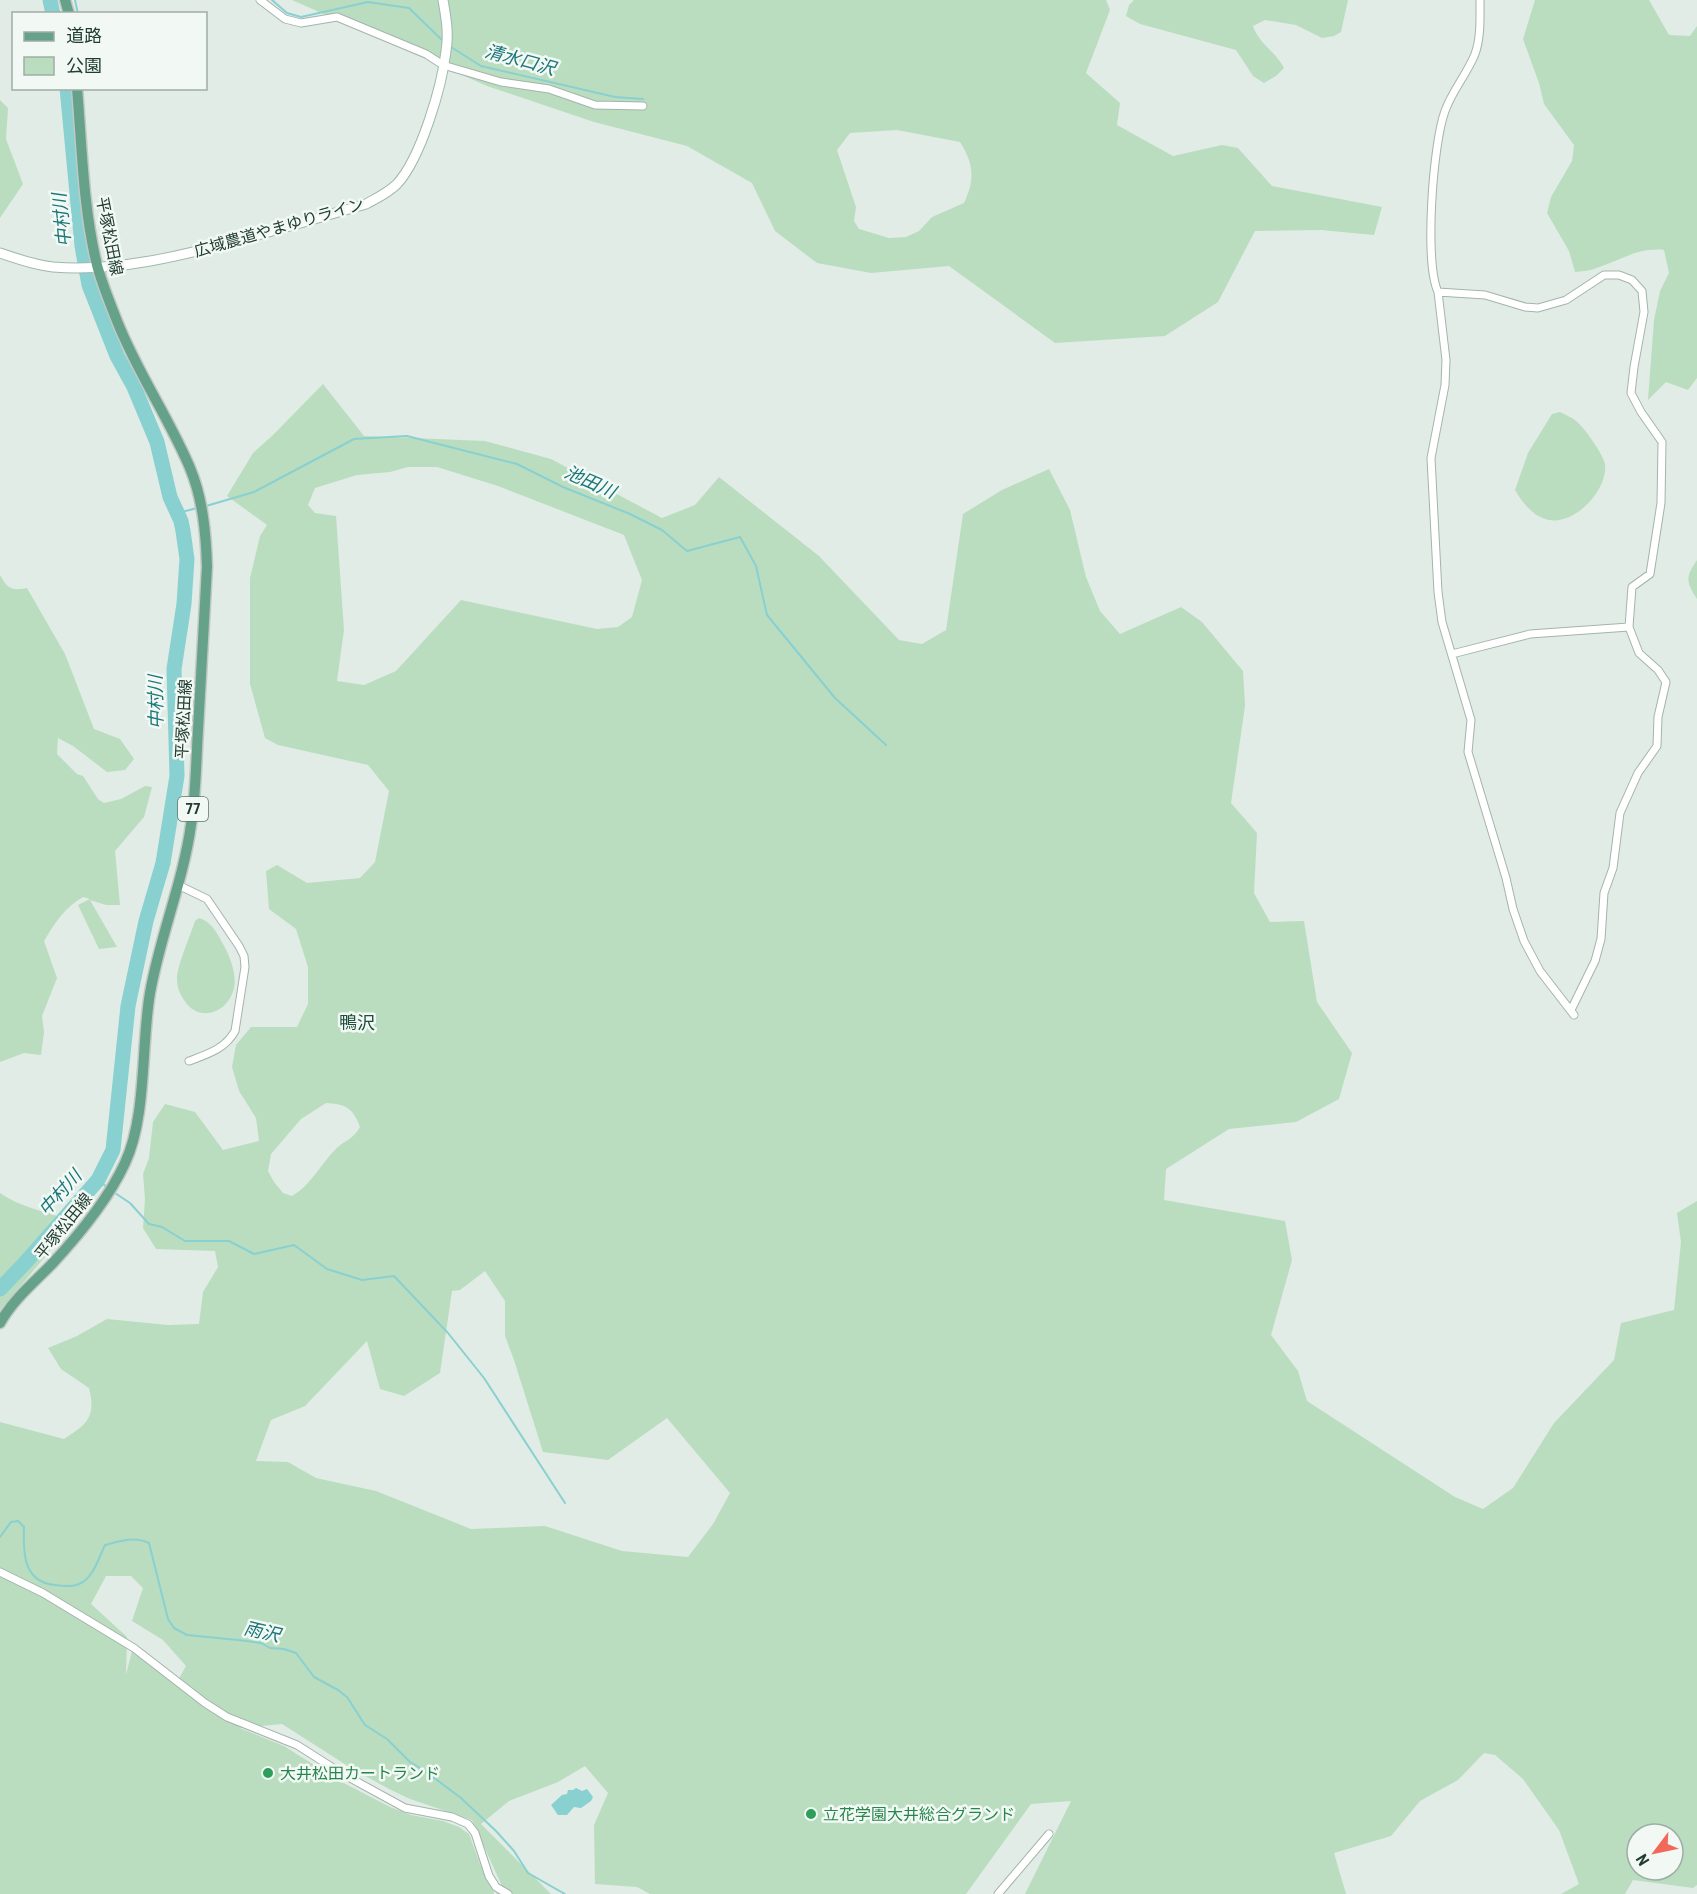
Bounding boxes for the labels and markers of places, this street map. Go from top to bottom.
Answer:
place label: 大井松田カートランド [280,1764,440,1783]
marker: 大井松田カートランド [261,1766,275,1780]
place label: 立花学園大井総合グランド [823,1805,1015,1824]
marker: 立花学園大井総合グランド [804,1807,818,1821]

